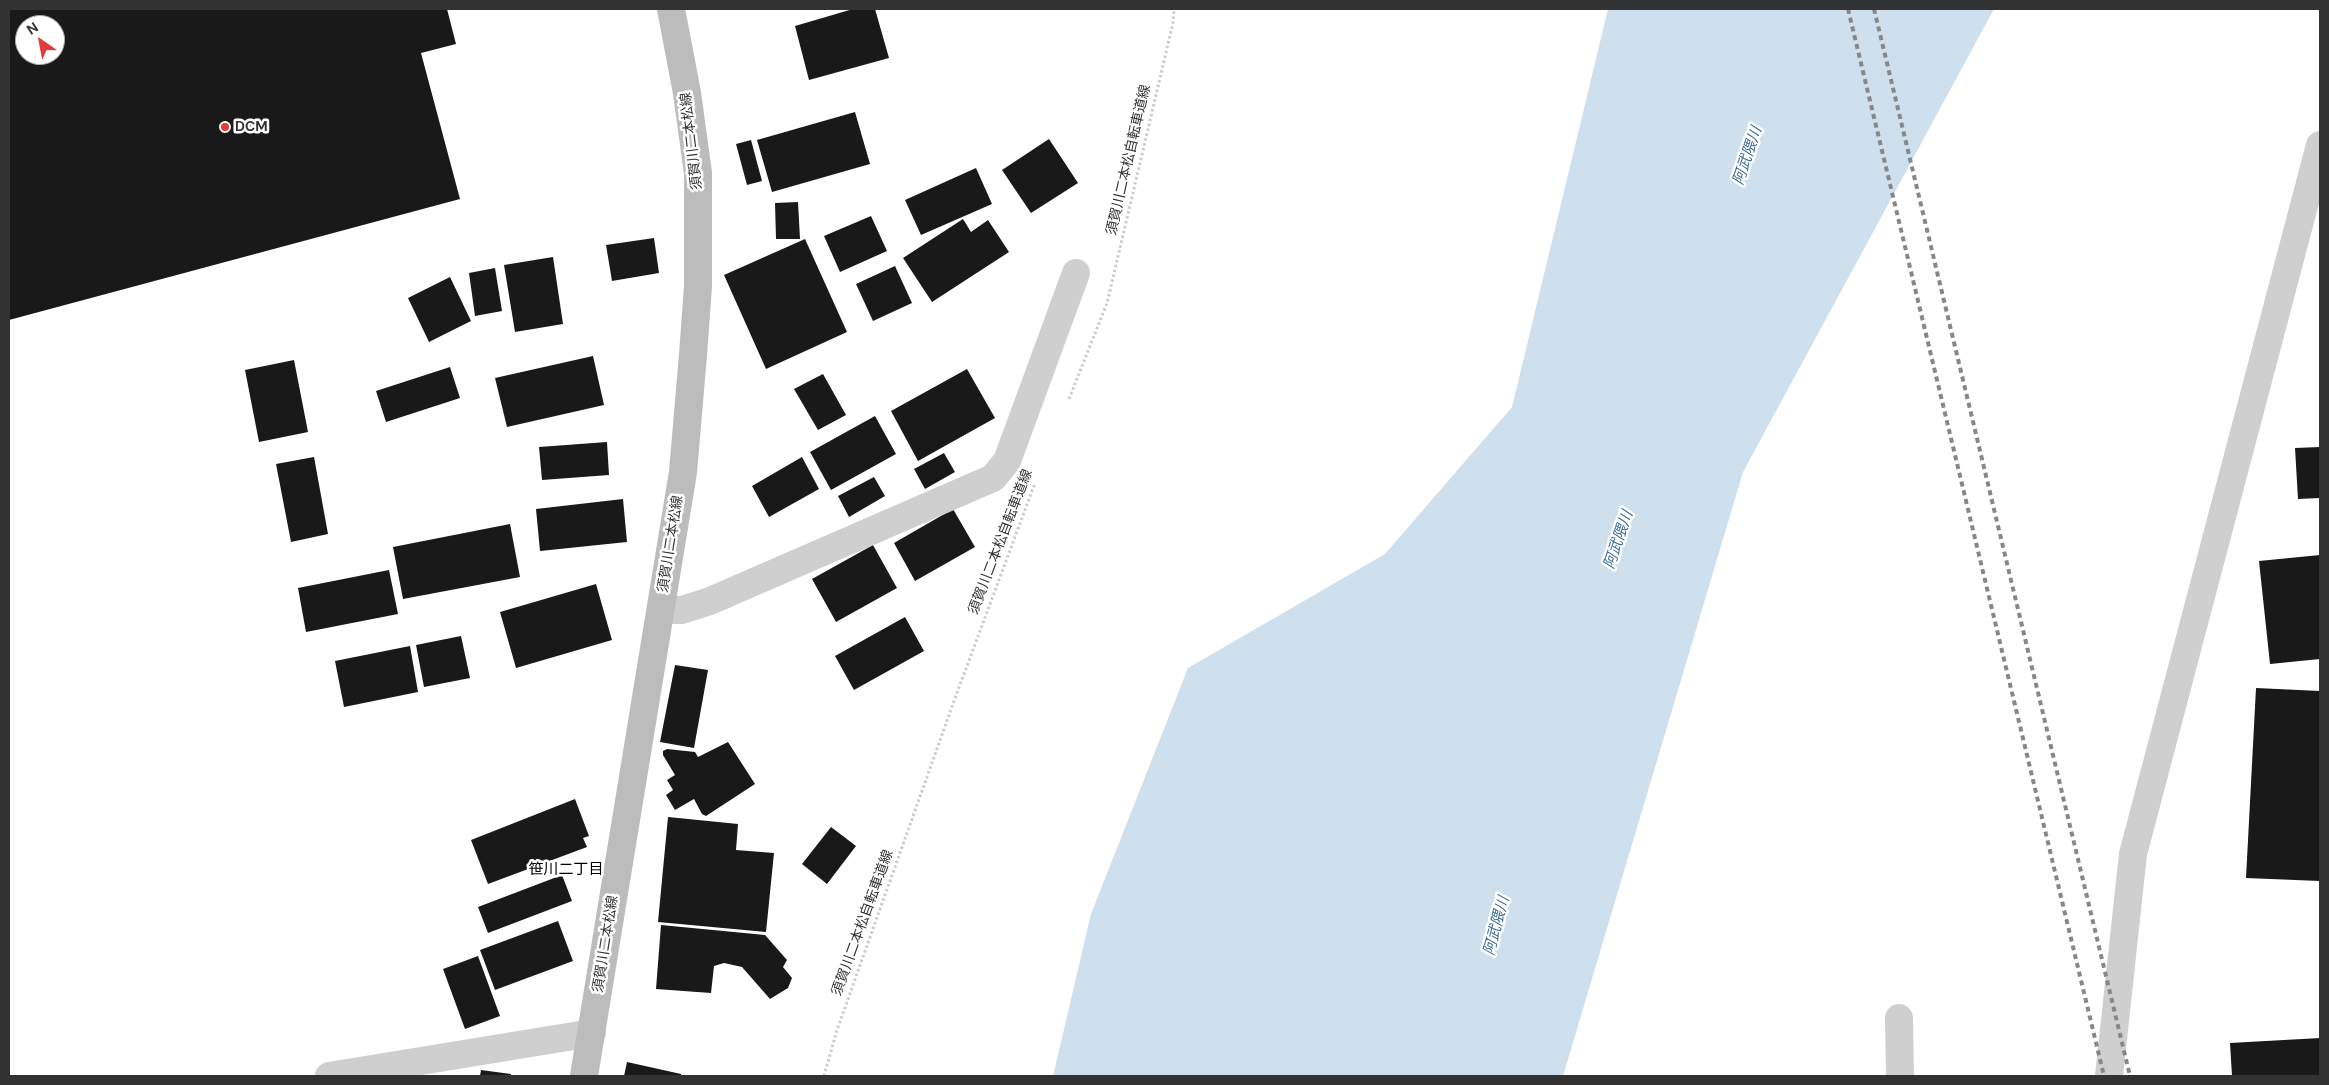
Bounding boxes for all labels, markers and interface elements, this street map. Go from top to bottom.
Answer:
north arrow [15,15,65,65]
text: N [23,18,42,39]
street label: 須賀川二本松自転車道線 [1103,83,1155,237]
street label: 須賀川二本松線 [678,91,706,191]
place label: DCM [235,119,268,135]
marker: DCM [219,121,231,133]
water label: 阿武隈川 [1730,125,1766,187]
street label: 須賀川二本松自転車道線 [966,467,1036,617]
street label: 須賀川二本松線 [655,494,687,594]
water label: 阿武隈川 [1601,509,1637,571]
street label: 須賀川二本松自転車道線 [829,848,897,998]
district label: 笹川二丁目 [529,861,603,879]
street label: 須賀川二本松線 [590,894,622,994]
water label: 阿武隈川 [1481,895,1513,957]

